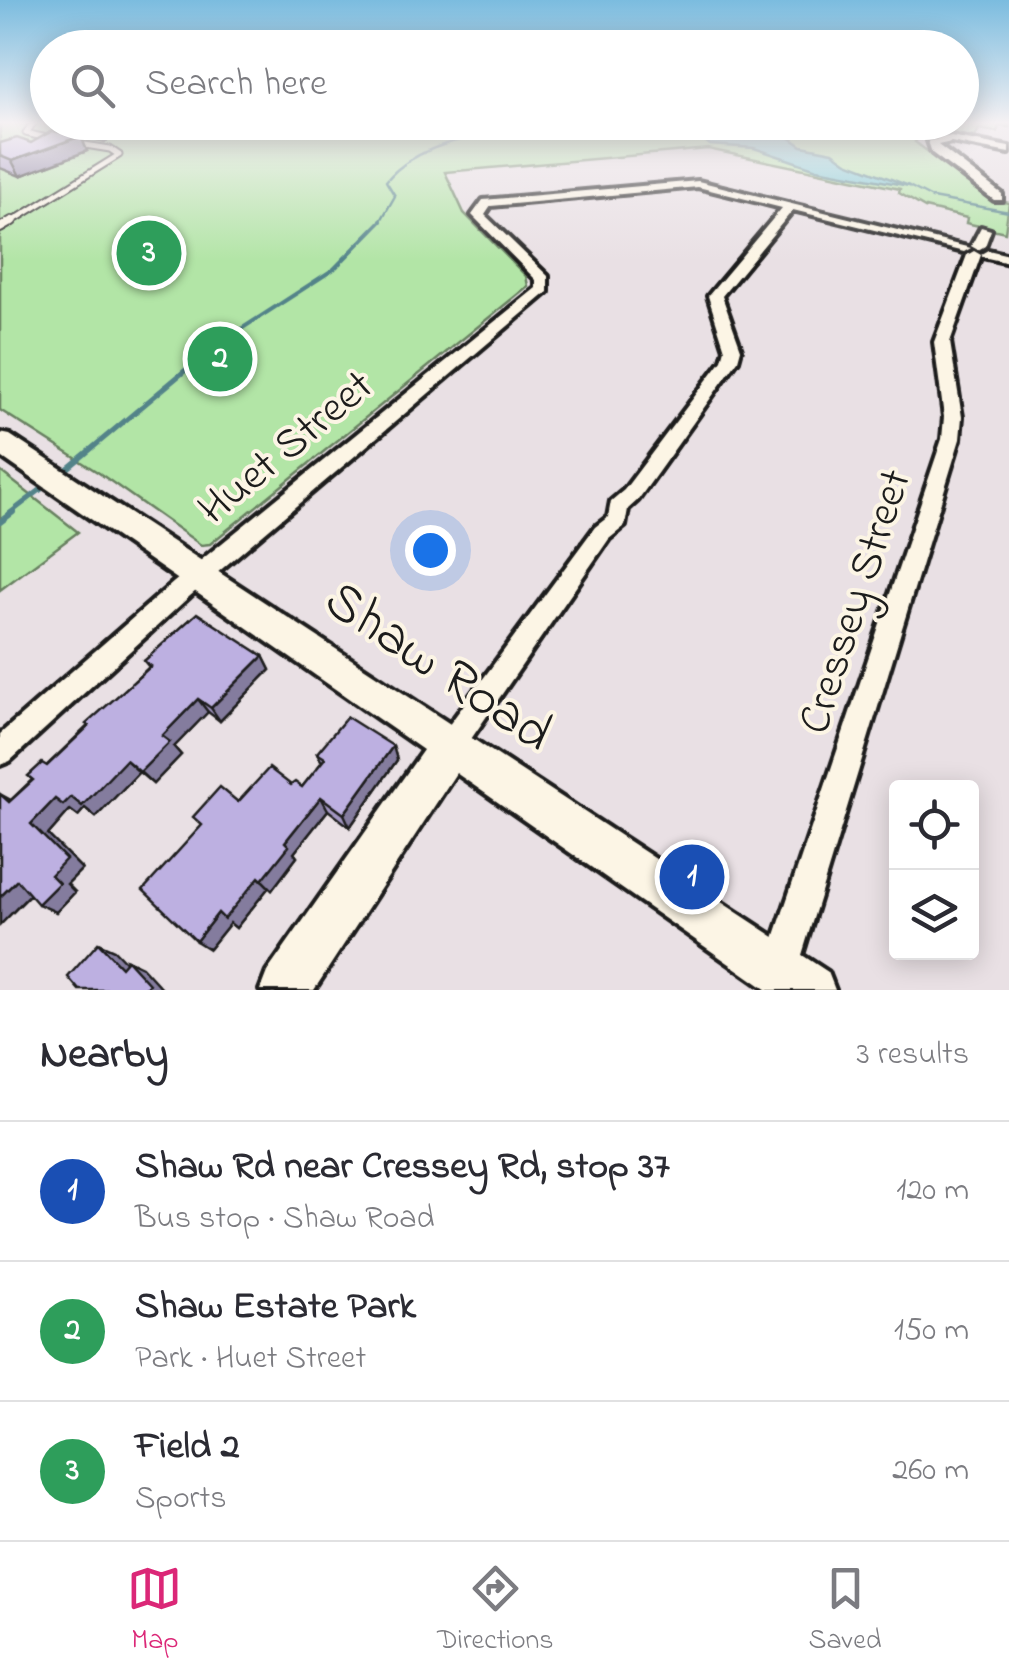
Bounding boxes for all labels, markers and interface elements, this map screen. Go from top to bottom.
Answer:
search box [30,30,979,140]
text: Search here [145,57,327,113]
icon: search [65,58,120,113]
pin: 3 [116,216,182,290]
pin: 2 [188,322,252,396]
street label: Huet Street [185,356,389,542]
street label: Cressey Street [783,461,931,743]
your location [405,525,456,576]
street label: Shaw Road [307,563,567,775]
map controls [889,780,979,960]
button: locate [889,780,979,870]
pin: 1 [660,840,724,914]
button: layers [889,870,979,960]
text: Nearby [40,1025,168,1086]
text: 3 results [857,1032,969,1079]
text: Shaw Rd near Cressey Rd, stop 37 [135,1140,670,1196]
text: 1 [67,1168,78,1215]
text: 120 m [896,1168,969,1215]
text: Bus stop · Shaw Road [135,1196,435,1243]
text: Shaw Estate Park [135,1280,416,1336]
text: 2 [65,1308,80,1355]
text: 150 m [894,1308,969,1355]
text: Park · Huet Street [135,1336,366,1383]
text: Field 2 [135,1420,240,1476]
text: 3 [66,1448,79,1495]
text: 260 m [892,1448,969,1495]
text: Sports [135,1476,227,1523]
tab: Map [127,1561,182,1662]
tab: Directions [437,1561,554,1662]
tab: Saved [809,1561,882,1662]

